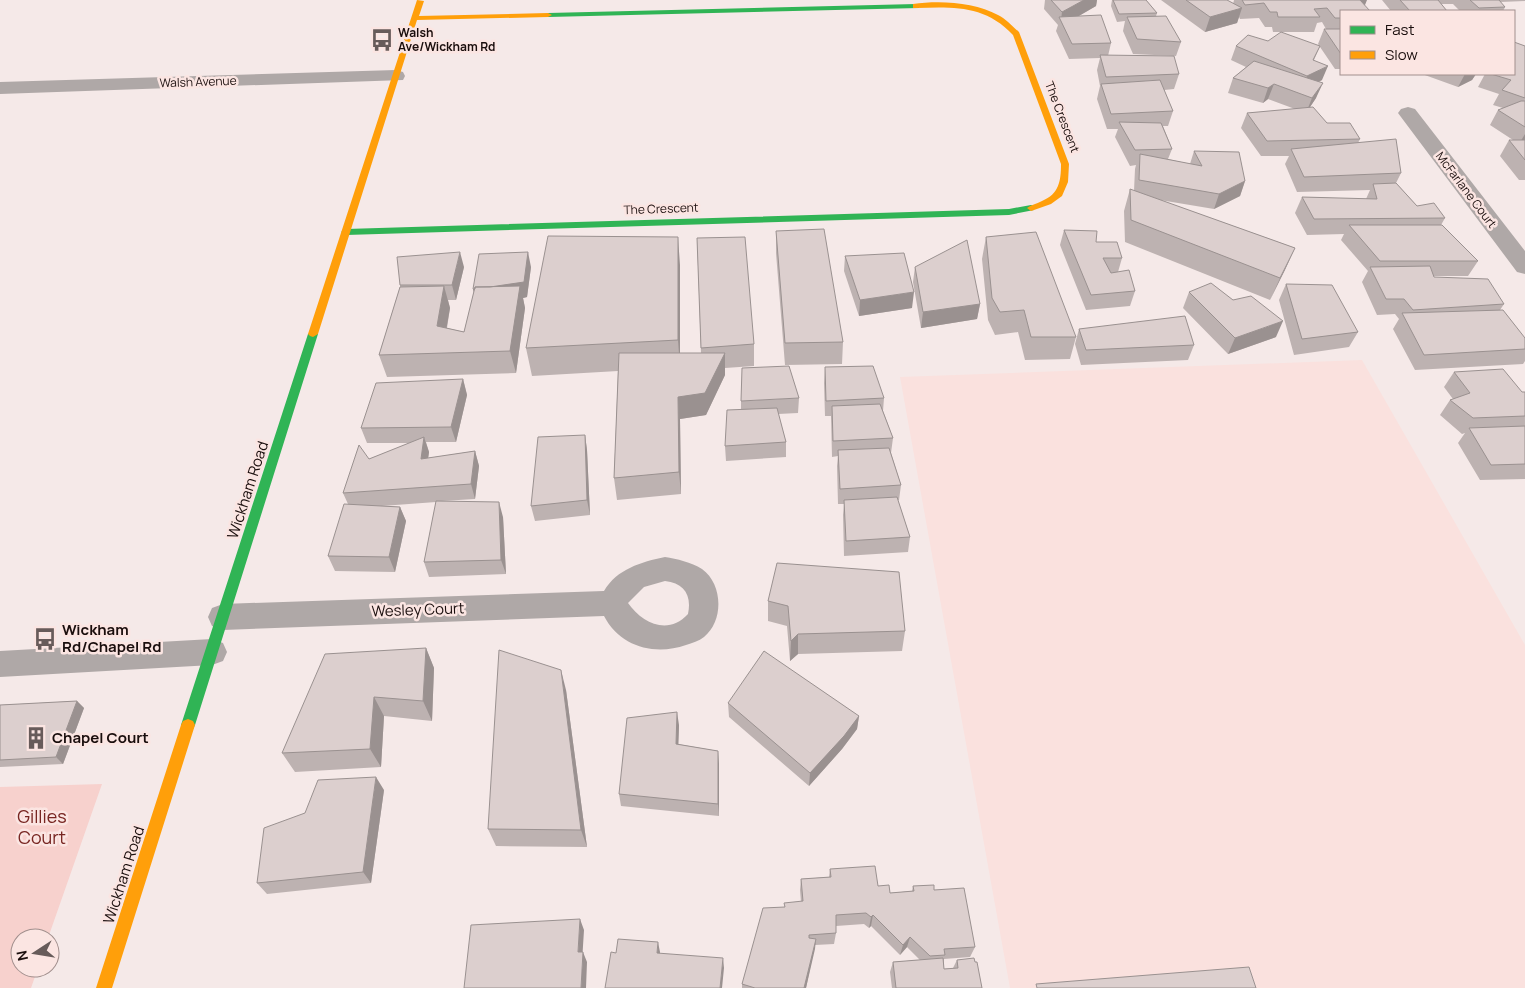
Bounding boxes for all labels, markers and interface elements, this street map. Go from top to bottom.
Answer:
legend [1340,10,1515,75]
text: Fast [1385,19,1414,40]
place label: Walsh Ave/Wickham Rd [398,24,496,55]
bus stop icon: Walsh Ave/Wickham Rd [369,27,395,53]
text: Slow [1385,44,1418,65]
street label: Walsh Avenue [159,72,237,91]
street label: The Crescent [1041,79,1084,155]
street label: McFarlane Court [1432,148,1501,231]
street label: The Crescent [623,199,699,218]
street label: Wickham Road [222,438,273,541]
street label: Wesley Court [371,597,465,622]
place label: Wickham Rd/Chapel Rd [62,619,161,657]
bus stop icon: Wickham Rd/Chapel Rd [32,626,58,652]
building icon: Chapel Court [23,725,49,751]
place label: Chapel Court [52,727,149,748]
park label: Gillies Court [17,804,67,849]
street label: Wickham Road [98,823,149,926]
north arrow [10,928,60,978]
text: N [11,949,32,963]

